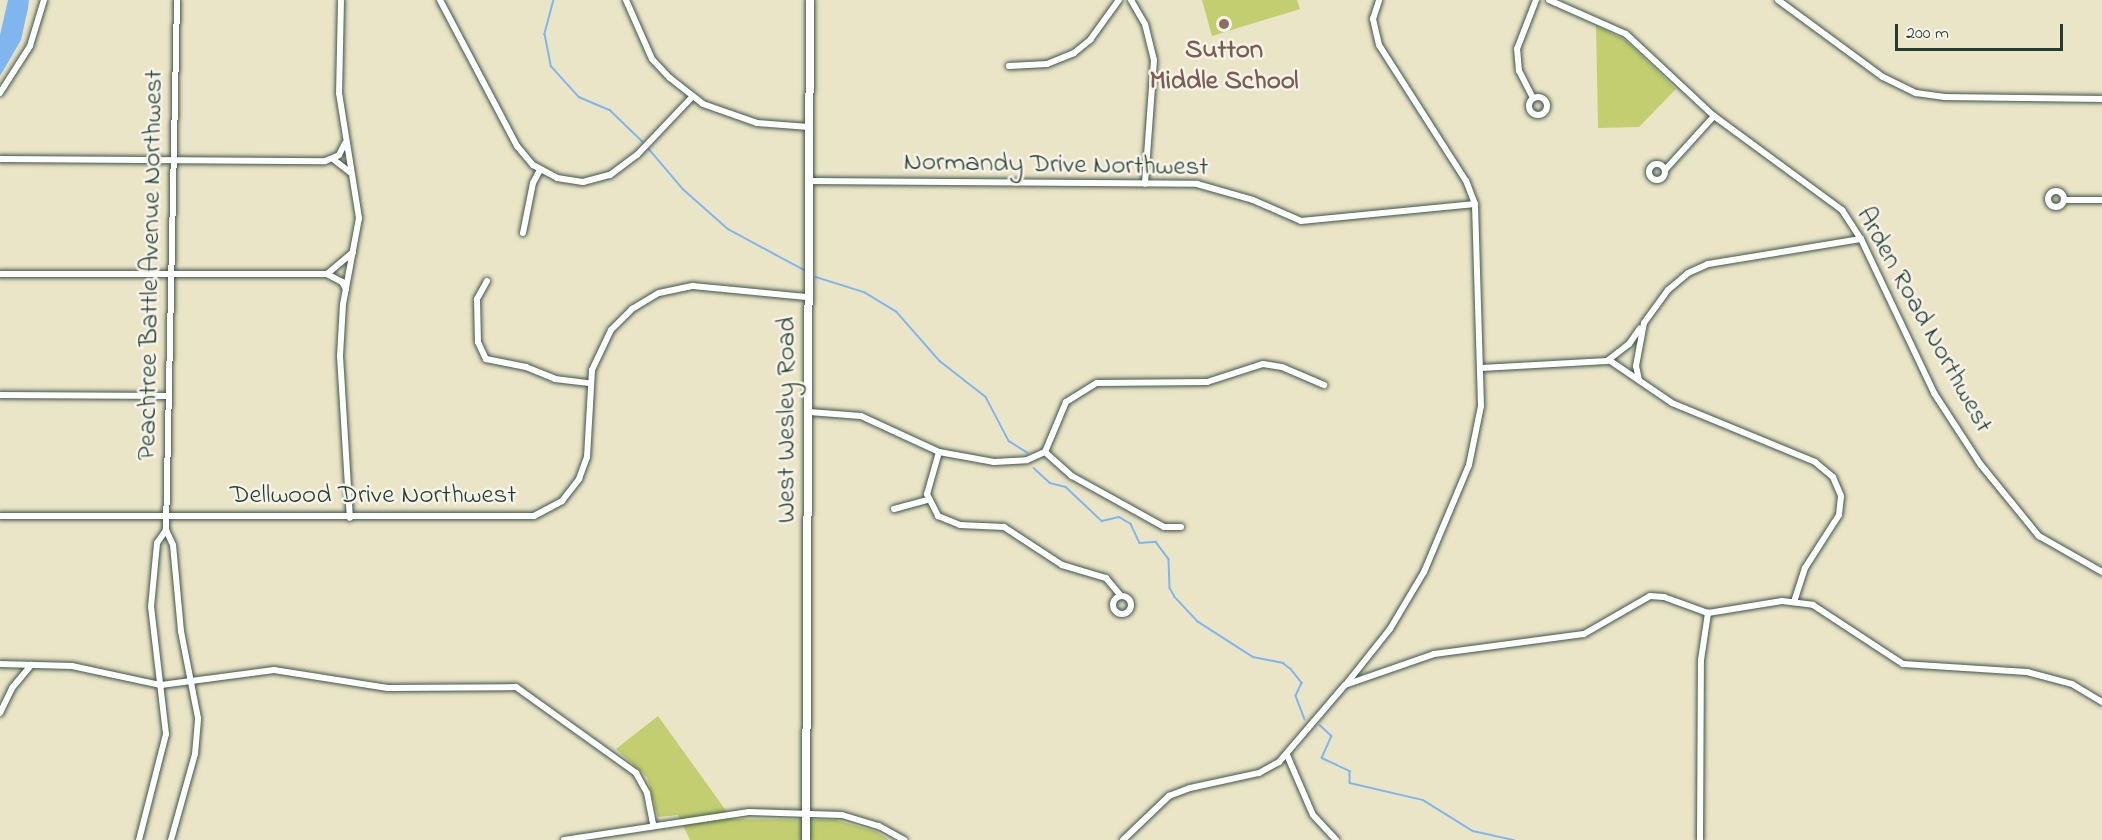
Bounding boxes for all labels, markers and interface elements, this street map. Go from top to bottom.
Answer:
scale bar [1898,12,2066,50]
marker: Sutton Middle School [1217,17,1231,31]
text: 200 m [1906,21,1949,47]
place label: Sutton Middle School [1150,34,1298,97]
street label: Peachtree Battle Avenue Northwest [131,69,171,461]
street label: Normandy Drive Northwest [903,146,1209,184]
street label: Arden Road Northwest [1849,202,1999,438]
street label: West Wesley Road [771,317,803,523]
street label: Dellwood Drive Northwest [230,480,516,512]

